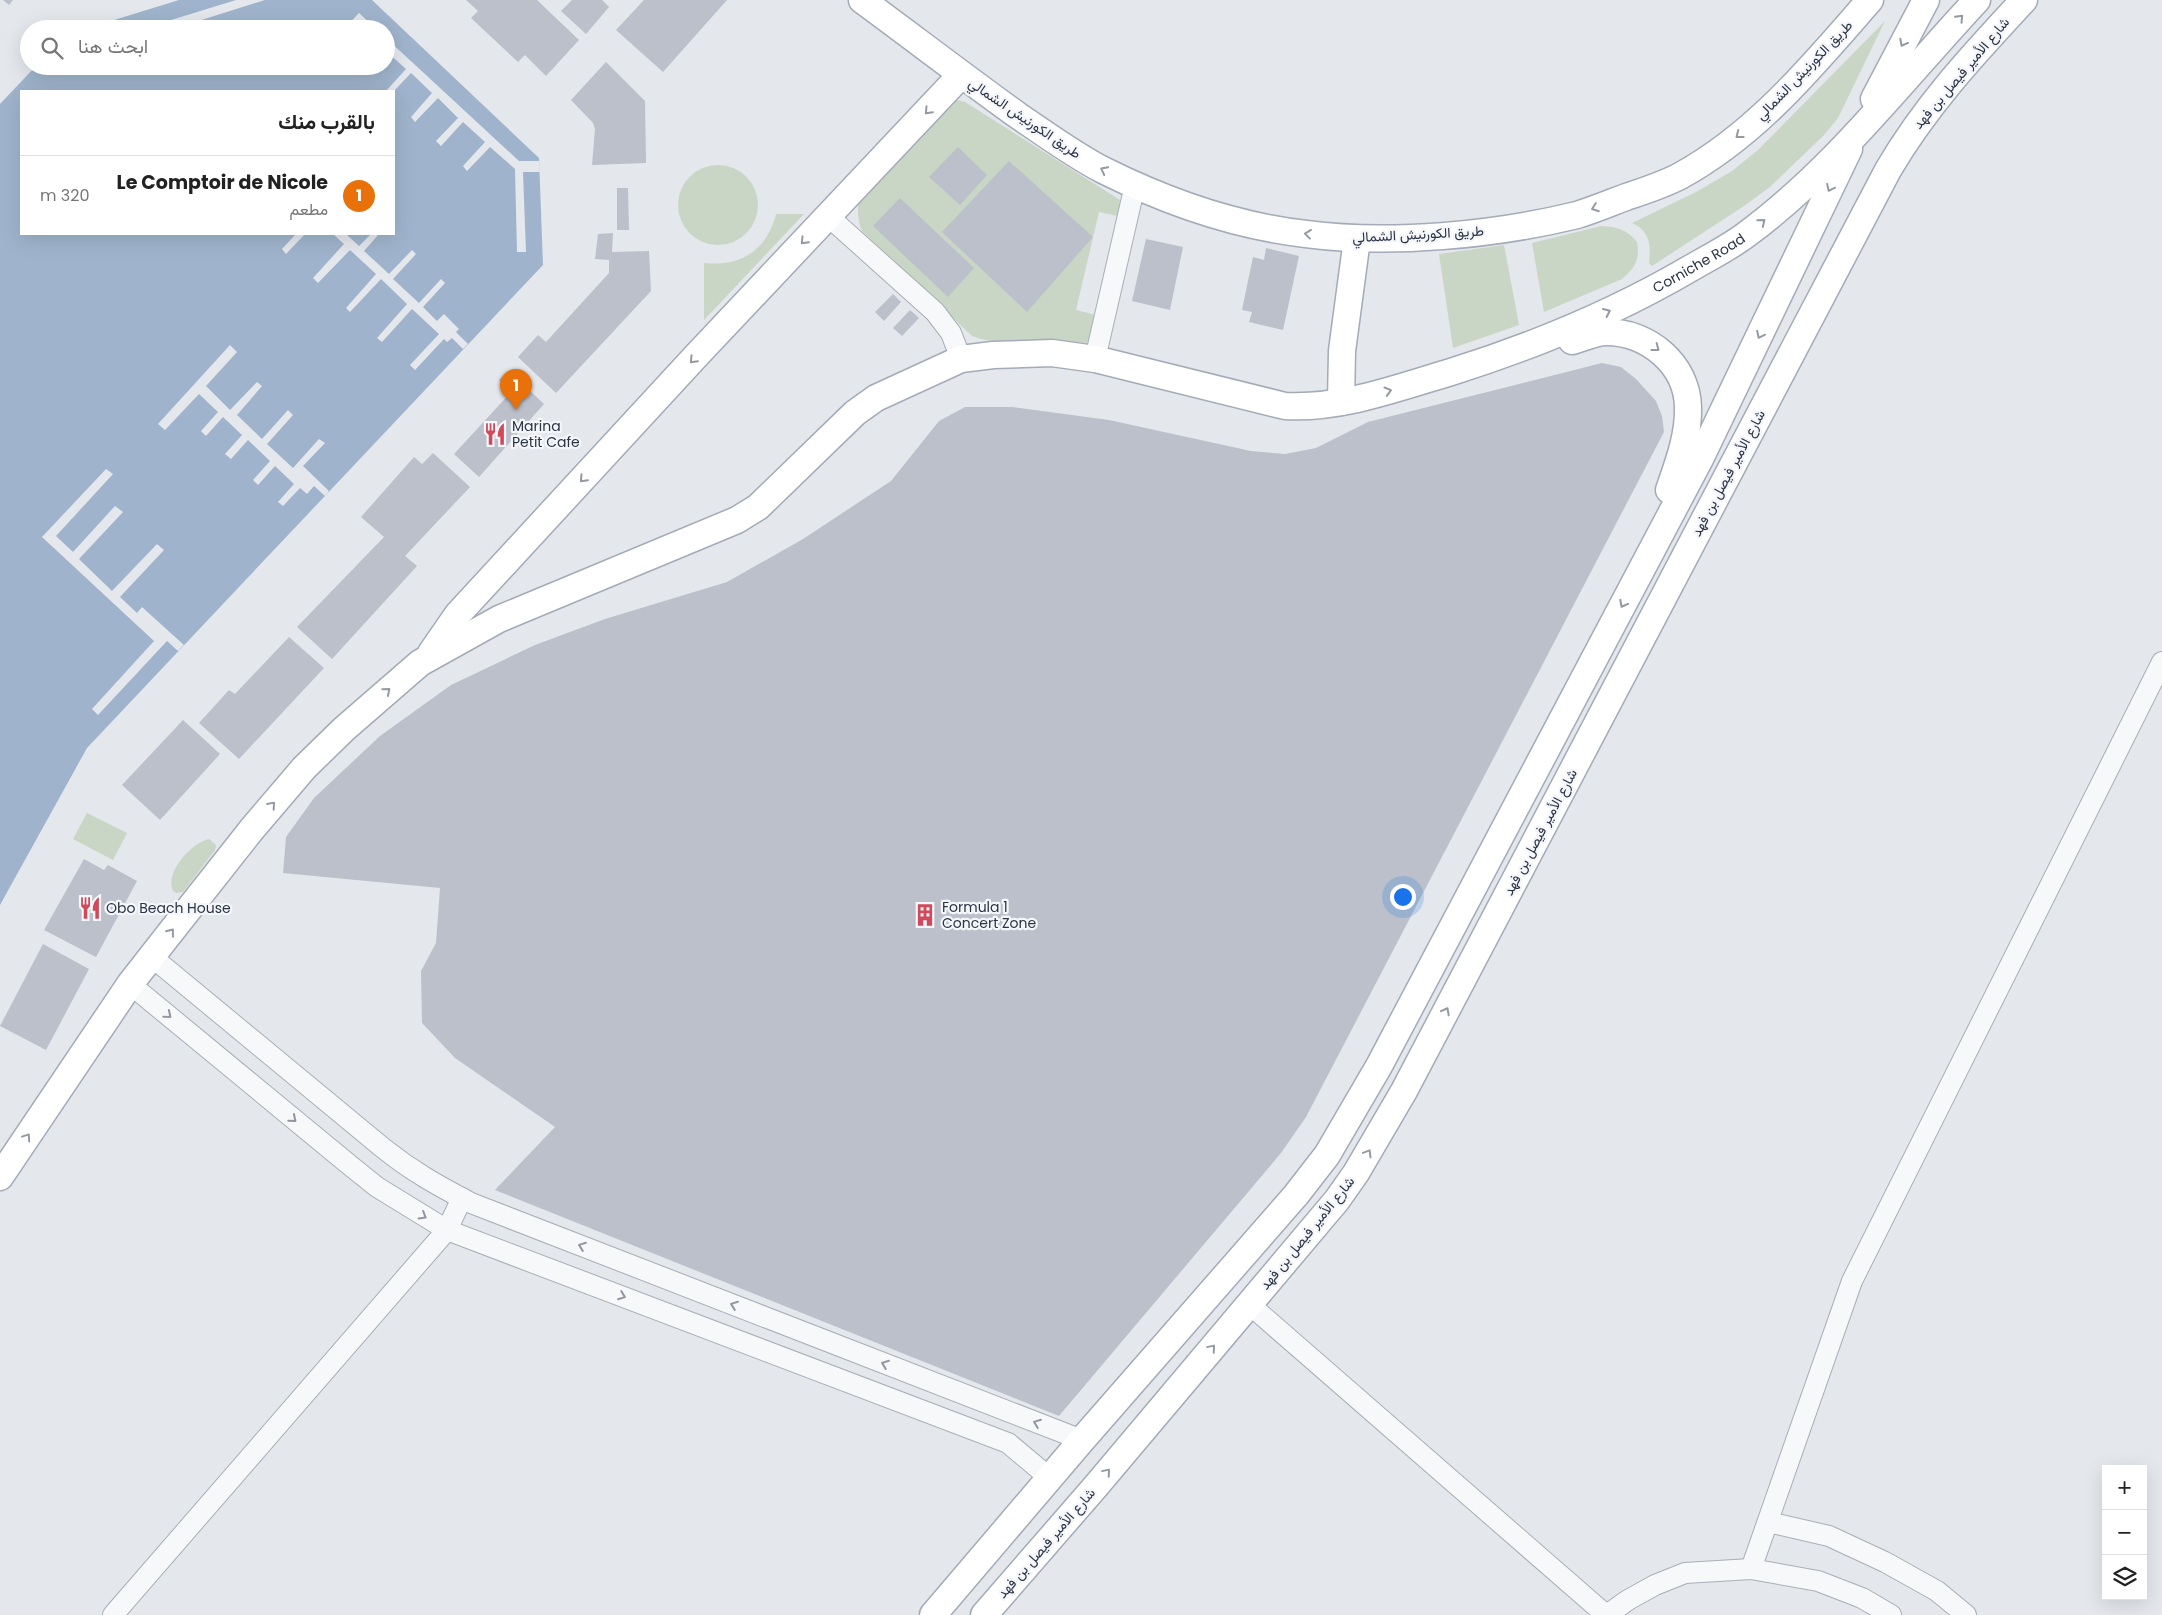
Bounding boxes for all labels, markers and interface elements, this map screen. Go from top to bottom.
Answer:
street label: شارع الأمير فيصل بن فهد [1908,13,2015,134]
one-way arrow [1955,14,1964,23]
street label: طريق الكورنيش الشمالي [1751,16,1858,126]
search box [20,20,395,75]
text: ابحث هنا [78,33,148,60]
icon: search [38,34,66,62]
one-way arrow [1900,38,1910,47]
street label: طريق الكورنيش الشمالي [964,73,1085,165]
one-way arrow [925,105,934,114]
text: بالقرب منك [278,107,375,136]
one-way arrow [1736,130,1745,138]
one-way arrow [1100,166,1109,176]
text: Le Comptoir de Nicole [117,169,328,196]
one-way arrow [1826,183,1836,192]
text: 320 m [40,184,89,207]
text: 1 [356,184,362,207]
text: مطعم [289,198,328,221]
one-way arrow [1592,202,1600,212]
one-way arrow [1756,219,1765,227]
street label: طريق الكورنيش الشمالي [1352,221,1485,249]
street label: Corniche Road [1649,228,1749,298]
one-way arrow [1304,229,1312,240]
one-way arrow [801,236,810,245]
one-way arrow [1602,308,1611,318]
one-way arrow [1756,329,1766,338]
one-way arrow [1650,343,1659,352]
one-way arrow [690,354,699,363]
pin: 1 [500,369,532,410]
one-way arrow [1384,386,1392,396]
street label: شارع الأمير فيصل بن فهد [1686,406,1771,540]
place label: Marina Petit Cafe [512,416,580,452]
restaurant icon: Marina Petit Cafe [482,421,508,447]
one-way arrow [580,474,589,483]
one-way arrow [1619,599,1629,608]
one-way arrow [382,687,391,696]
street label: شارع الأمير فيصل بن فهد [1498,765,1583,899]
one-way arrow [267,802,275,811]
your location [1390,884,1416,910]
restaurant icon: Obo Beach House [77,895,103,921]
place label: Formula 1 Concert Zone [942,897,1036,933]
place label: Obo Beach House [106,898,231,918]
building icon: Formula 1 Concert Zone [912,902,938,928]
one-way arrow [165,929,173,938]
one-way arrow [1440,1007,1450,1016]
one-way arrow [162,1010,171,1018]
one-way arrow [288,1113,297,1122]
one-way arrow [21,1133,30,1142]
one-way arrow [1361,1150,1371,1159]
street label: شارع الأمير فيصل بن فهد [1255,1172,1360,1295]
one-way arrow [418,1209,427,1219]
one-way arrow [578,1242,587,1252]
one-way arrow [618,1290,626,1300]
one-way arrow [730,1301,739,1311]
one-way arrow [1206,1345,1214,1354]
one-way arrow [881,1360,890,1370]
one-way arrow [1033,1418,1041,1428]
map controls [2102,1465,2147,1600]
button: + [2102,1465,2147,1510]
one-way arrow [1102,1469,1111,1478]
street label: شارع الأمير فيصل بن فهد [992,1483,1100,1603]
button: − [2102,1510,2147,1555]
button: layers [2102,1555,2147,1600]

